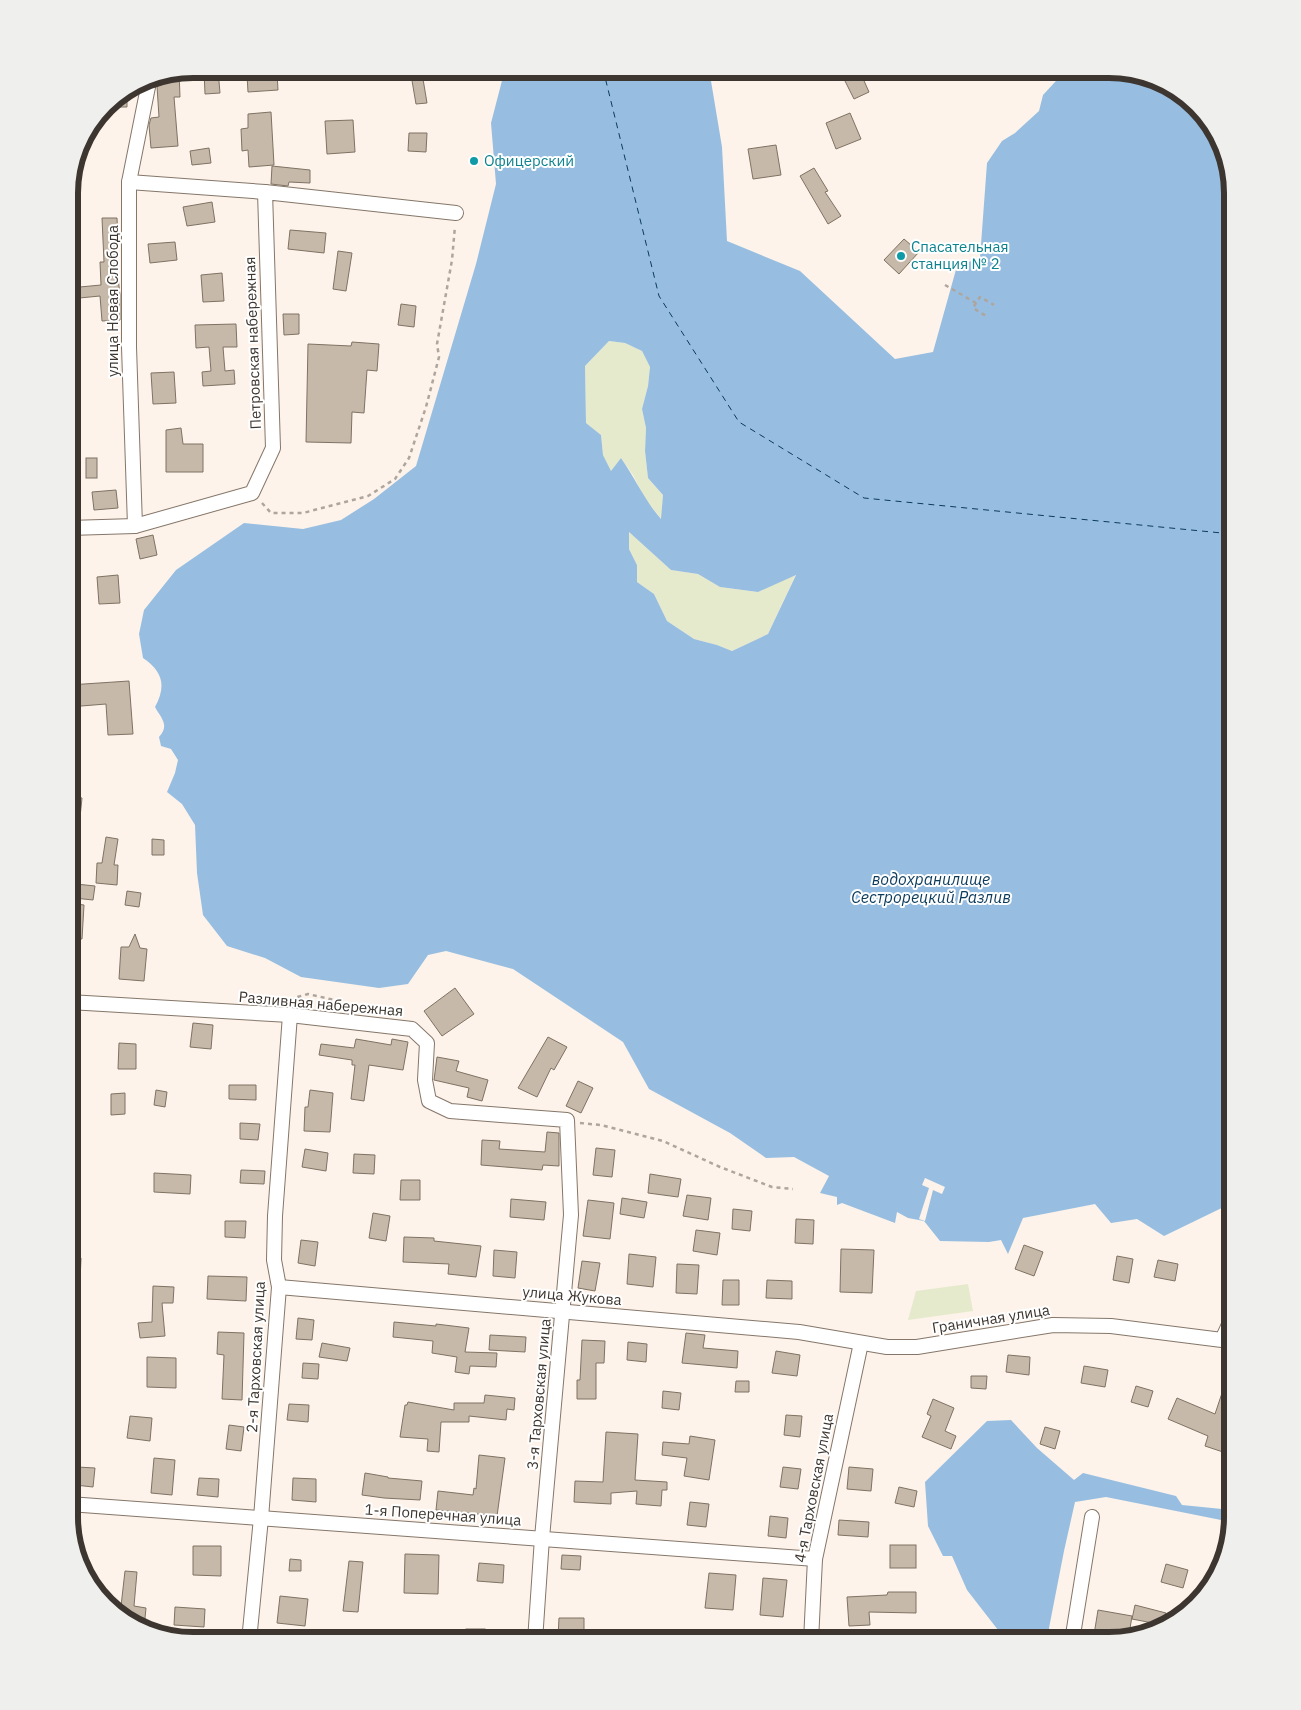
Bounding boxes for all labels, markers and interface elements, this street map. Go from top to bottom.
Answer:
place label: Офицерский [484,151,574,170]
marker: Офицерский [468,155,480,167]
street label: улица Новая Слобода [103,225,122,377]
place label: Спасательная станция № 2 [911,237,1008,273]
marker: Спасательная станция № 2 [895,250,907,262]
street label: Петровская набережная [240,256,265,430]
water label: водохранилище Сестрорецкий Разлив [851,869,1011,907]
street label: Разливная набережная [238,987,404,1020]
street label: 2-я Тарховская улица [242,1281,269,1433]
street label: улица Жукова [522,1282,622,1309]
street label: Граничная улица [931,1300,1051,1337]
street label: 3-я Тарховская улица [522,1318,555,1470]
street label: 4-я Тарховская улица [790,1412,837,1564]
street label: 1-я Поперечная улица [364,1500,522,1529]

